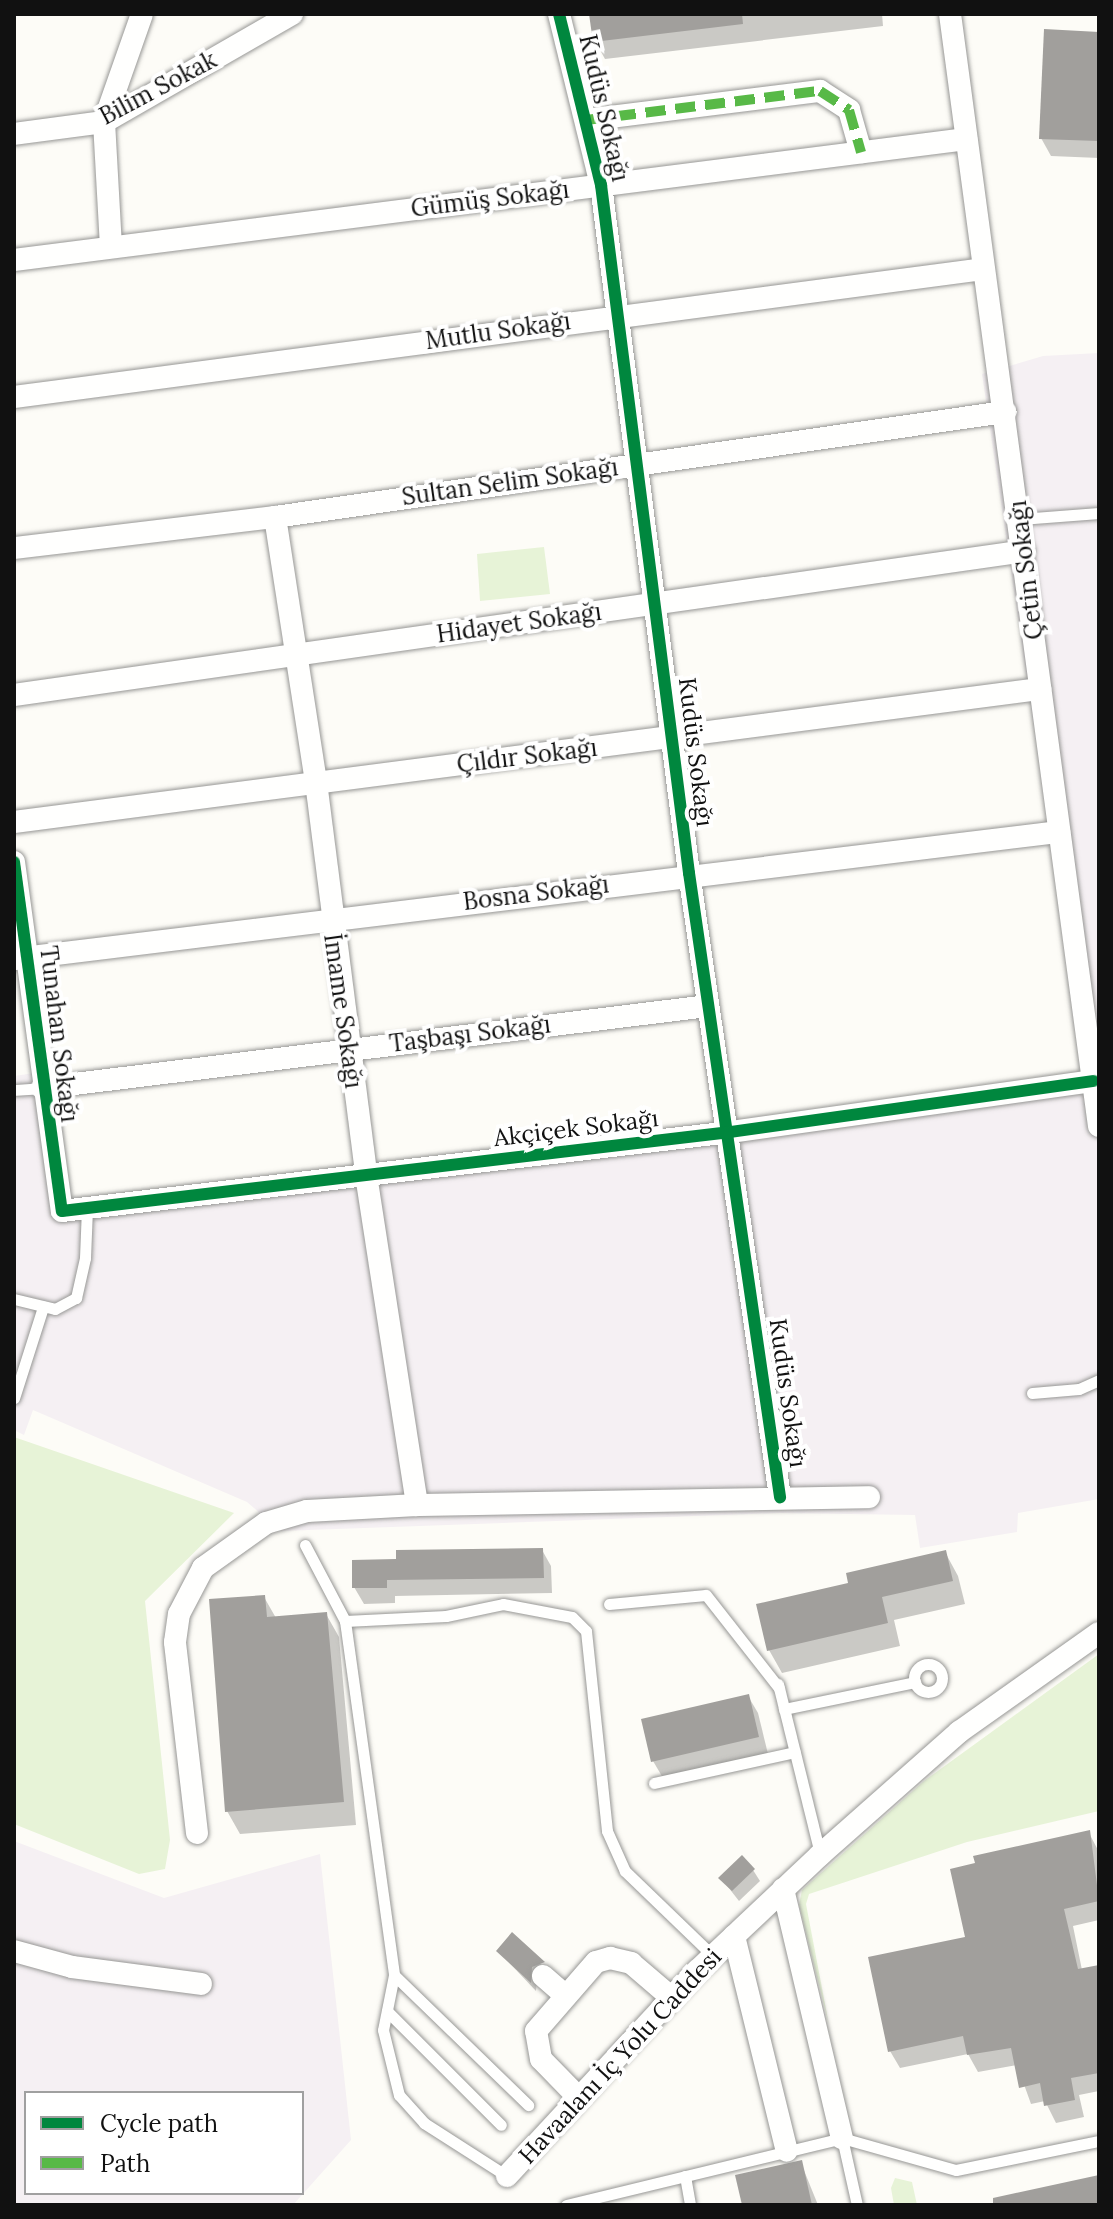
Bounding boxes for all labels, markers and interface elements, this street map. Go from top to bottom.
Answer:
street label: Kudüs Sokağı [573,32,635,184]
street label: Bilim Sokak [95,45,221,131]
street label: Gümüş Sokağı [409,175,571,223]
street label: Mutlu Sokağı [424,307,572,355]
street label: Sultan Selim Sokağı [400,453,620,511]
street label: Çetin Sokağı [1003,499,1049,641]
street label: Hidayet Sokağı [435,597,603,649]
street label: Kudüs Sokağı [673,676,719,828]
street label: Çıldır Sokağı [455,733,599,779]
street label: Bosna Sokağı [461,870,611,916]
street label: İmame Sokağı [318,932,368,1090]
street label: Tunahan Sokağı [34,944,84,1124]
street label: Taşbaşı Sokağı [388,1010,552,1058]
street label: Akçiçek Sokağı [492,1104,660,1152]
street label: Kudüs Sokağı [763,1317,813,1469]
street label: Havaalanı İç Yolu Caddesi [513,1942,727,2170]
legend [24,2091,304,2195]
text: Cycle path [100,2108,218,2139]
text: Path [100,2148,150,2179]

